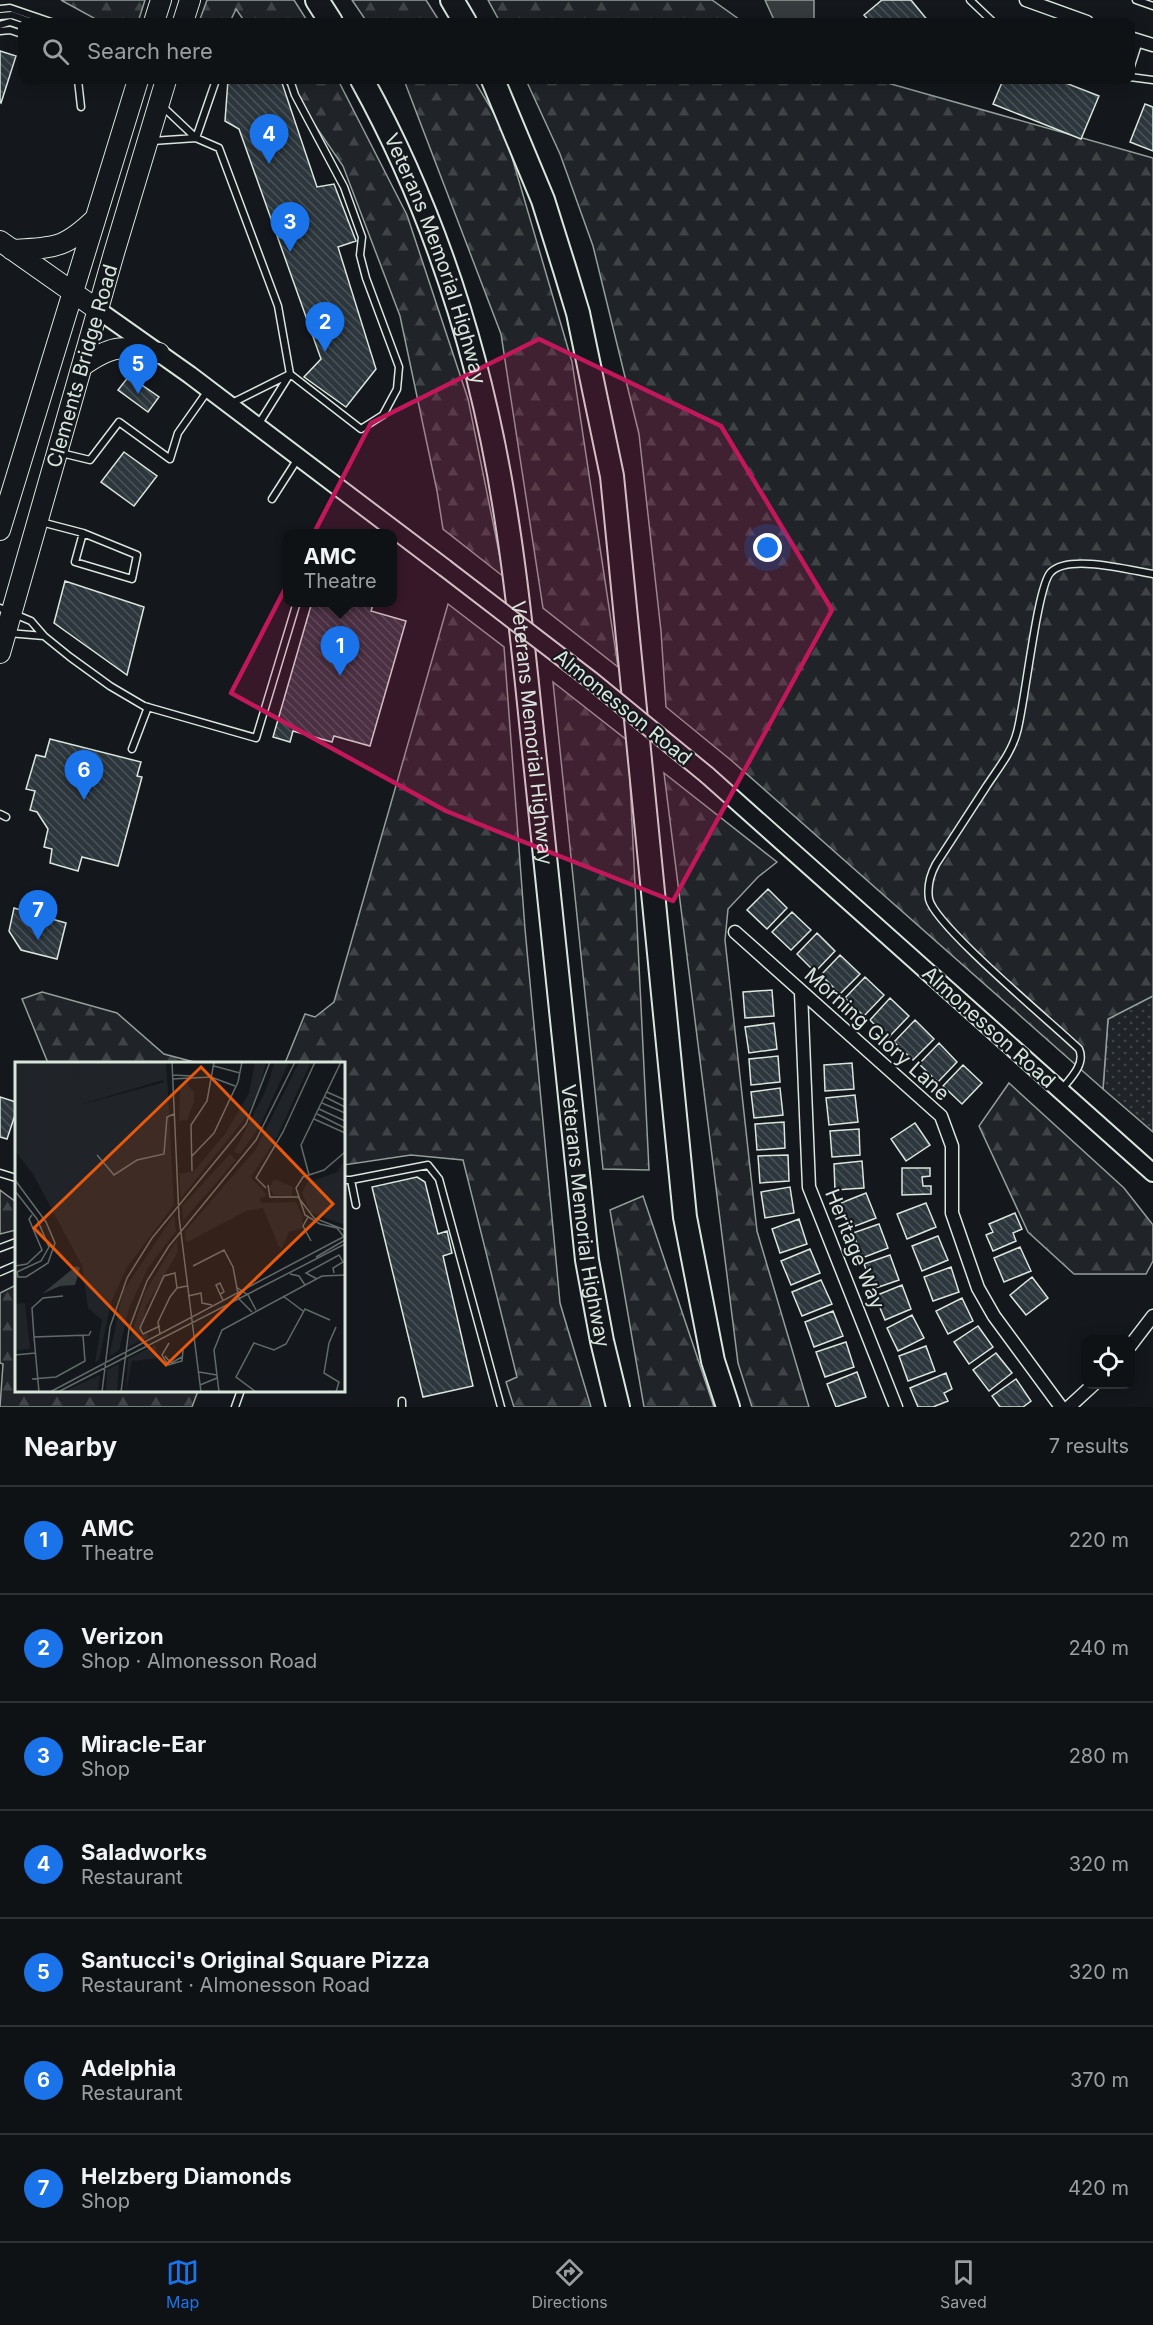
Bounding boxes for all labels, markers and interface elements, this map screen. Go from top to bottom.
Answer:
search box [18,18,1135,84]
icon: search [39,35,72,68]
text: Search here [87,38,213,64]
pin: 4 [250,114,288,164]
street label: Veterans Memorial Highway [379,129,491,387]
pin: 3 [270,202,310,252]
street label: Clements Bridge Road [41,262,123,470]
pin: 2 [306,302,344,352]
pin: 5 [118,344,158,394]
popup [283,529,397,607]
your location [753,533,782,562]
text: AMC [303,543,357,569]
text: Theatre [303,569,377,593]
street label: Veterans Memorial Highway [506,600,558,866]
pin: 1 [320,626,360,676]
street label: Almonesson Road [549,644,697,770]
pin: 6 [64,750,104,800]
pin: 7 [18,890,57,940]
street label: Almonesson Road [918,961,1060,1093]
street label: Morning Glory Lane [800,963,954,1105]
inset map [15,1062,345,1392]
street label: Veterans Memorial Highway [556,1083,615,1350]
street label: Heritage Way [820,1185,890,1313]
map controls [1081,1335,1135,1389]
button: locate [1081,1335,1135,1389]
text: Nearby [24,1431,117,1462]
text: 7 results [1049,1434,1129,1458]
text: AMC [81,1515,134,1541]
text: 1 [39,1528,48,1552]
text: 220 m [1069,1528,1129,1552]
text: Theatre [81,1541,154,1565]
text: Verizon [81,1623,164,1649]
text: 2 [37,1636,50,1660]
text: 240 m [1068,1636,1129,1660]
text: Shop · Almonesson Road [81,1649,317,1673]
text: Miracle-Ear [81,1731,206,1757]
text: 3 [37,1744,50,1768]
text: 280 m [1069,1744,1129,1768]
text: Shop [81,1757,130,1781]
text: Saladworks [81,1839,207,1865]
text: 4 [37,1852,50,1876]
text: 320 m [1069,1852,1129,1876]
text: Restaurant [81,1865,183,1889]
text: Santucci's Original Square Pizza [81,1947,430,1973]
text: 5 [37,1960,50,1984]
text: 320 m [1069,1960,1129,1984]
text: Restaurant · Almonesson Road [81,1973,370,1997]
text: Adelphia [81,2055,176,2081]
text: 6 [37,2068,50,2092]
text: 370 m [1070,2068,1129,2092]
text: Restaurant [81,2081,183,2105]
text: Helzberg Diamonds [81,2163,292,2189]
text: 7 [38,2176,49,2200]
text: 420 m [1068,2176,1129,2200]
text: Shop [81,2189,130,2213]
tab: Map [166,2256,199,2312]
tab: Directions [532,2256,608,2312]
tab: Saved [940,2256,987,2312]

